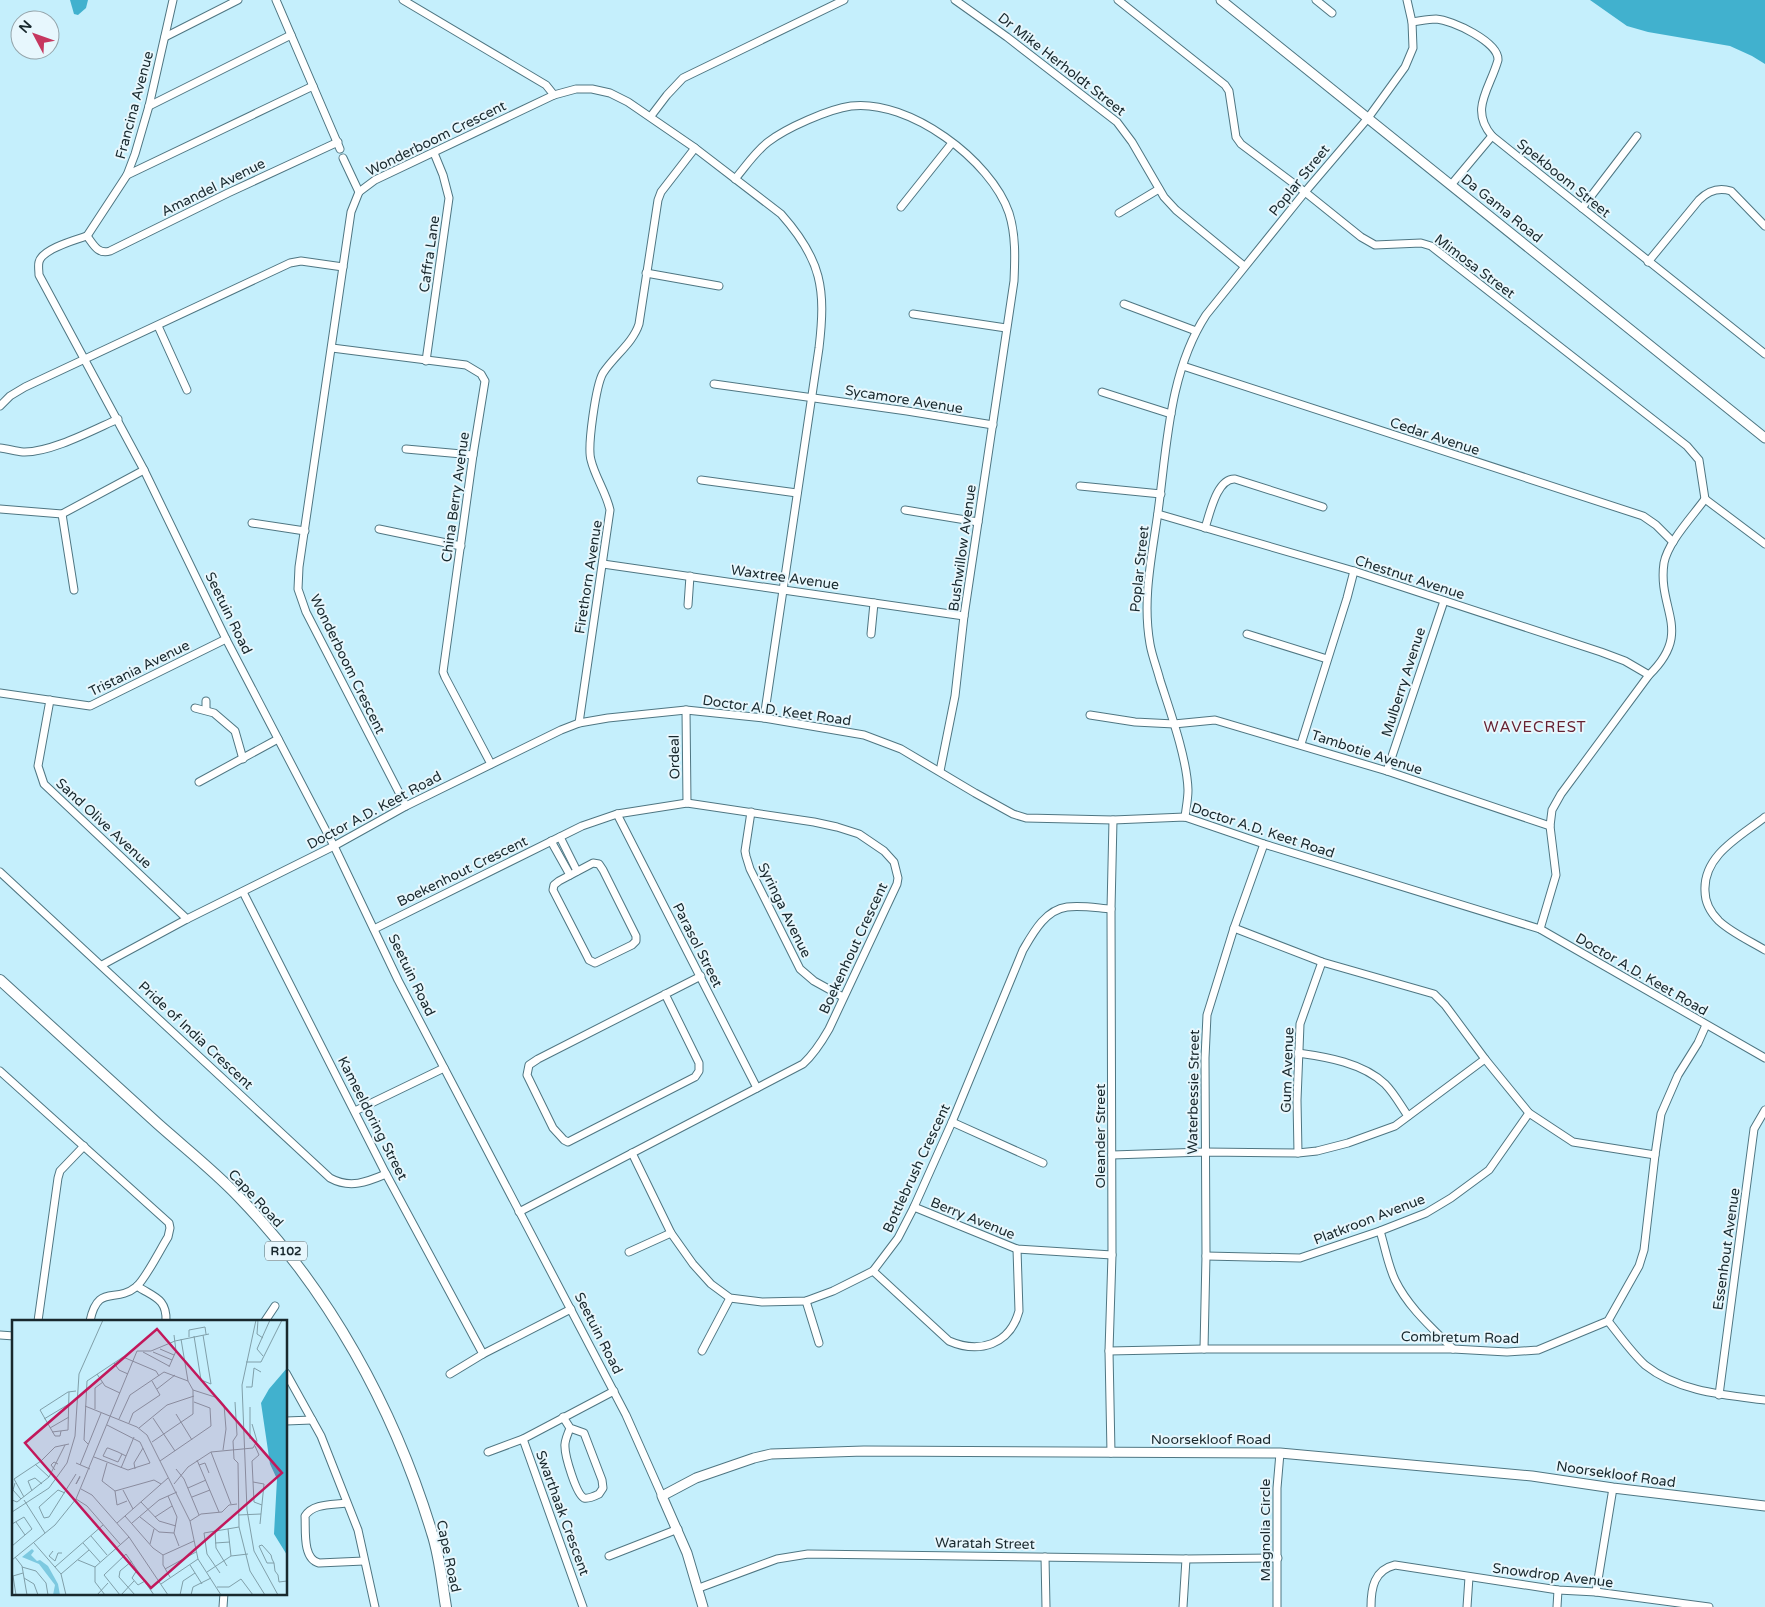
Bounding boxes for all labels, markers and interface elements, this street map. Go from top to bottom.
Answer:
street label: Dr Mike Herholdt Street [994,9,1129,120]
north arrow [10,10,60,60]
text: N [15,17,36,37]
street label: Francina Avenue [112,49,157,161]
street label: Wonderboom Crescent [364,97,510,180]
street label: Spekboom Street [1514,136,1614,222]
street label: Poplar Street [1265,141,1334,219]
street label: Amandel Avenue [158,155,268,220]
street label: Da Gama Road [1458,170,1546,246]
street label: Caffra Lane [416,214,443,294]
street label: Mimosa Street [1431,231,1519,303]
street label: Sycamore Avenue [844,382,964,417]
street label: Cedar Avenue [1388,414,1482,459]
street label: China Berry Avenue [438,431,473,563]
street label: Bushwillow Avenue [945,483,980,613]
street label: Firethorn Avenue [571,519,606,635]
street label: Poplar Street [1127,524,1153,613]
street label: Chestnut Avenue [1353,552,1467,603]
street label: Waxtree Avenue [730,561,840,594]
street label: Seetuin Road [201,569,256,657]
street label: Wonderboom Crescent [306,592,389,738]
street label: Mulberry Avenue [1378,625,1429,739]
street label: Tristania Avenue [86,637,192,700]
street label: Doctor A.D. Keet Road [702,692,852,729]
district label: WAVECREST [1483,718,1587,736]
street label: Tambotie Avenue [1309,726,1425,778]
street label: Ordeal [666,735,683,779]
street label: Doctor A.D. Keet Road [304,768,444,853]
street label: Sand Olive Avenue [52,775,155,872]
street label: Doctor A.D. Keet Road [1189,799,1337,862]
street label: Boekenhout Crescent [394,832,531,910]
street label: Syringa Avenue [754,860,815,961]
street label: Boekenhout Crescent [816,879,892,1017]
street label: Parasol Street [669,900,726,991]
street label: Doctor A.D. Keet Road [1573,930,1711,1019]
street label: Seetuin Road [384,931,439,1019]
street label: Pride of India Crescent [135,978,257,1093]
street label: Gum Avenue [1278,1027,1297,1113]
street label: Waterbessie Street [1184,1029,1203,1155]
street label: Kameeldoring Street [334,1053,411,1184]
street label: Oleander Street [1092,1083,1109,1188]
street label: Bottlebrush Crescent [879,1100,954,1235]
street label: Cape Road [224,1166,287,1231]
street label: Essenhout Avenue [1709,1187,1744,1311]
street label: Platkroon Avenue [1311,1190,1427,1249]
street label: Berry Avenue [928,1194,1018,1243]
road number: R102 [265,1242,307,1260]
street label: Seetuin Road [571,1290,626,1377]
inset map [12,1320,288,1594]
street label: Combretum Road [1401,1328,1519,1347]
street label: Noorsekloof Road [1151,1431,1271,1448]
street label: Swarthaak Crescent [532,1448,593,1579]
street label: Noorsekloof Road [1555,1458,1677,1491]
street label: Magnolia Circle [1257,1478,1274,1581]
street label: Cape Road [433,1519,464,1594]
street label: Waratah Street [935,1534,1036,1553]
street label: Snowdrop Avenue [1492,1560,1614,1591]

